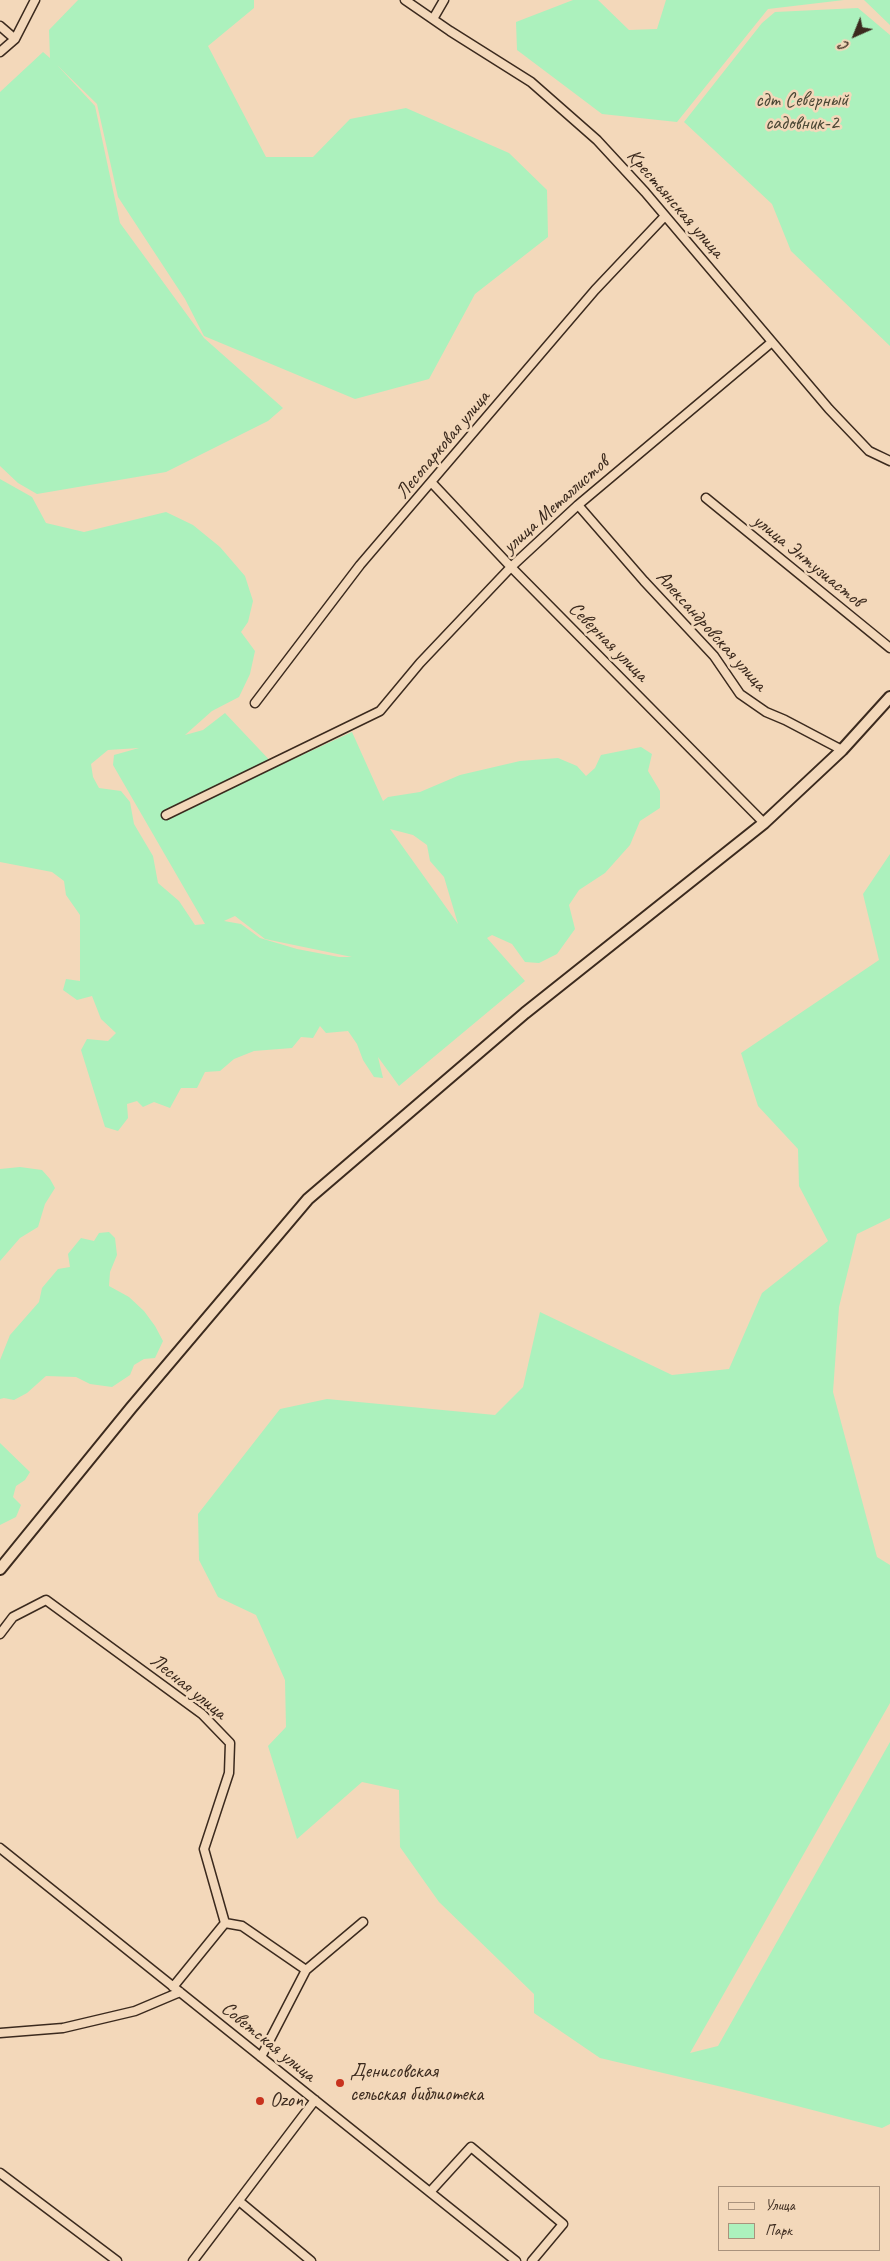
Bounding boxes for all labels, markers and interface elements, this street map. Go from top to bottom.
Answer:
north arrow [830,10,880,60]
text: С [836,38,853,55]
park label: сдт Северный садовник-2 [756,89,848,136]
street label: Крестьянская улица [621,145,729,263]
street label: Лесопарковая улица [391,386,495,504]
street label: улица Металлистов [498,451,614,559]
street label: улица Энтузиастов [748,509,868,613]
street label: Александровская улица [650,566,772,696]
street label: Северная улица [563,597,653,687]
street label: Лесная улица [145,1649,231,1725]
street label: Советская улица [216,1997,320,2087]
place label: Денисовская сельская библиотека [350,2060,483,2107]
marker: Денисовская сельская библиотека [334,2077,346,2089]
place label: Ozon [270,2089,303,2113]
marker: Ozon [254,2095,266,2107]
legend [718,2186,880,2251]
text: Улица [765,2196,795,2215]
text: Парк [765,2221,792,2240]

